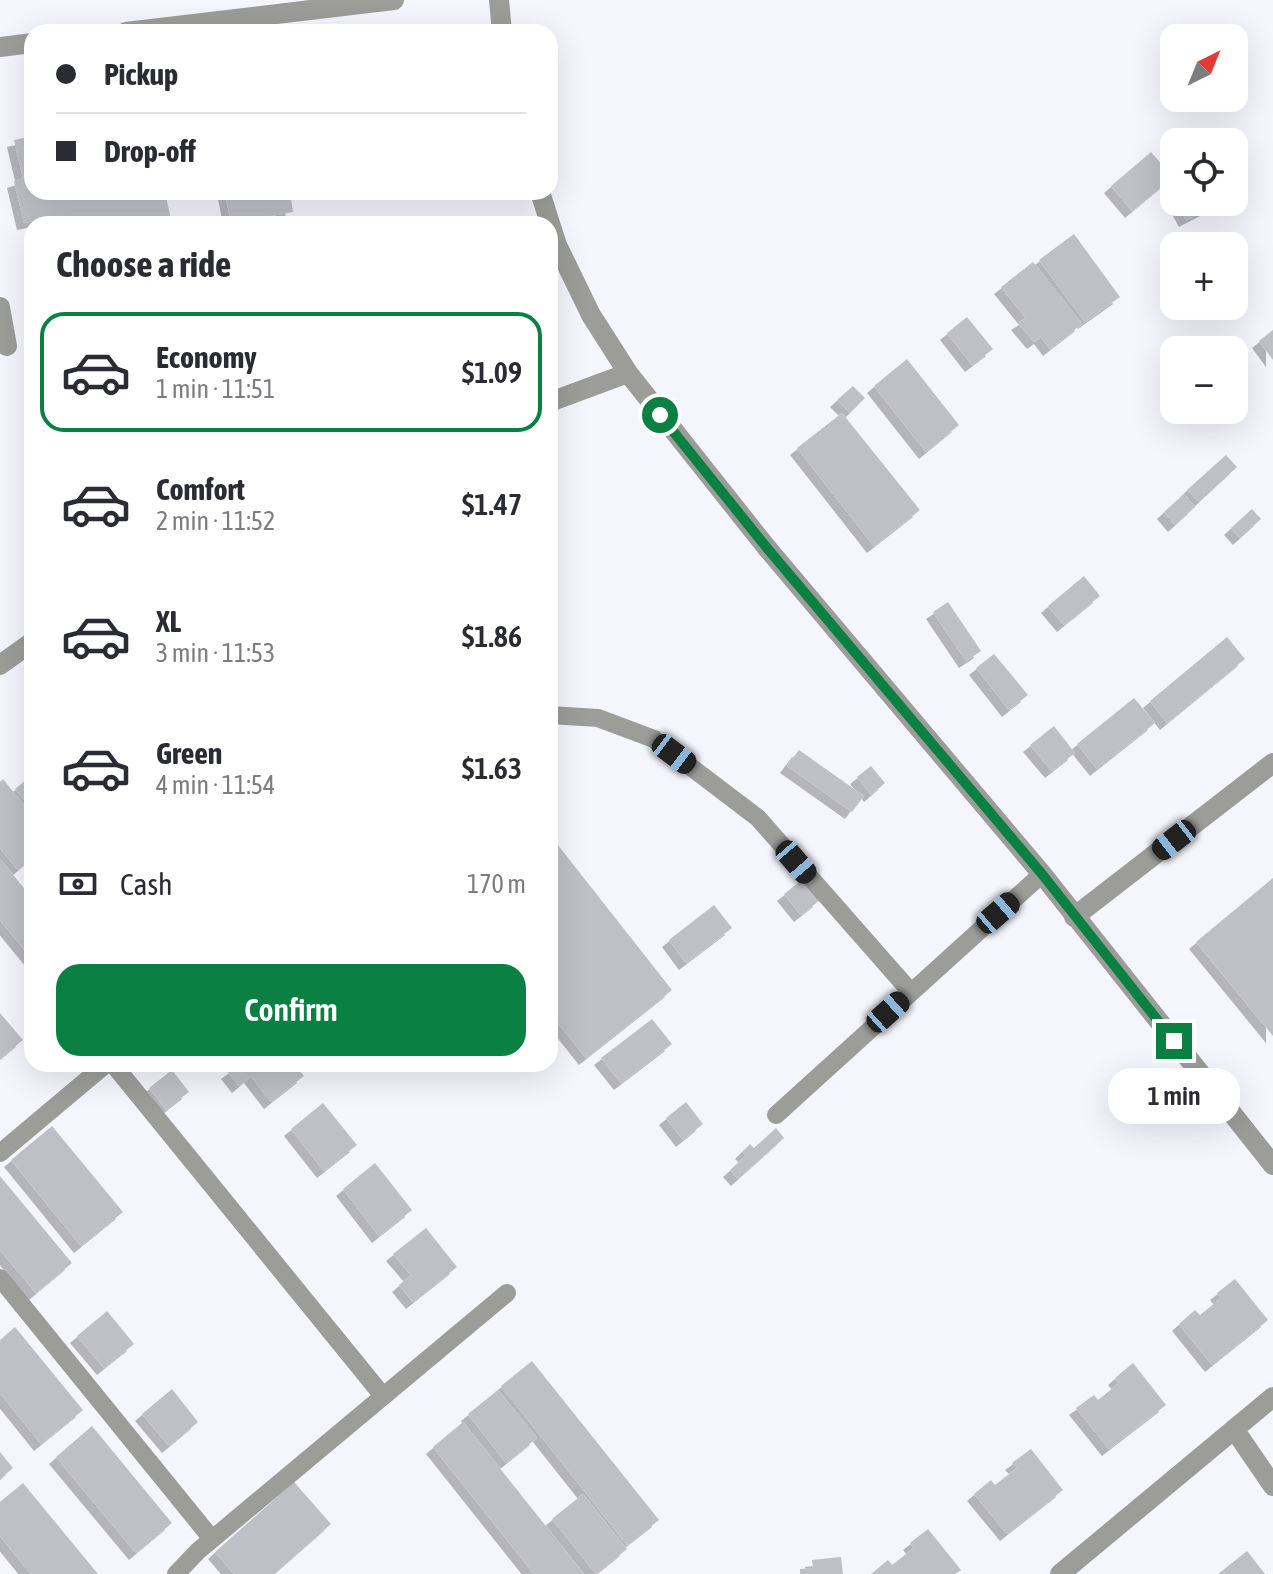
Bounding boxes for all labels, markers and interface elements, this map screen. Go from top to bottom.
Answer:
north arrow [1160,24,1248,112]
map controls [1160,24,1248,424]
text: Pickup [104,57,178,91]
button: locate [1160,128,1248,216]
text: Drop-off [104,134,196,168]
button: + [1160,232,1248,320]
text: Choose a ride [56,243,231,285]
icon: car [60,336,132,408]
button: − [1160,336,1248,424]
text: Economy [156,340,257,374]
text: $1.09 [462,355,522,389]
text: 1 min · 11:51 [156,374,275,404]
route start [642,397,678,433]
icon: car [60,468,132,540]
text: Comfort [156,472,245,506]
text: $1.47 [462,487,522,521]
text: 2 min · 11:52 [156,506,275,536]
icon: car [60,600,132,672]
text: XL [156,604,181,638]
text: $1.86 [462,619,522,653]
text: 3 min · 11:53 [156,638,275,668]
car [648,730,700,778]
icon: car [60,732,132,804]
text: Green [156,736,222,770]
text: $1.63 [462,751,522,785]
text: 4 min · 11:54 [156,770,275,800]
car [1148,816,1200,864]
car [771,836,821,888]
icon: cash [56,862,100,906]
text: Cash [120,867,173,901]
text: 170 m [467,869,526,899]
car [972,888,1024,938]
button: Confirm [56,964,526,1056]
car [862,987,914,1037]
route end [1156,1023,1192,1059]
callout: 1 min [1108,1069,1240,1125]
text: 1 min [1147,1081,1201,1111]

